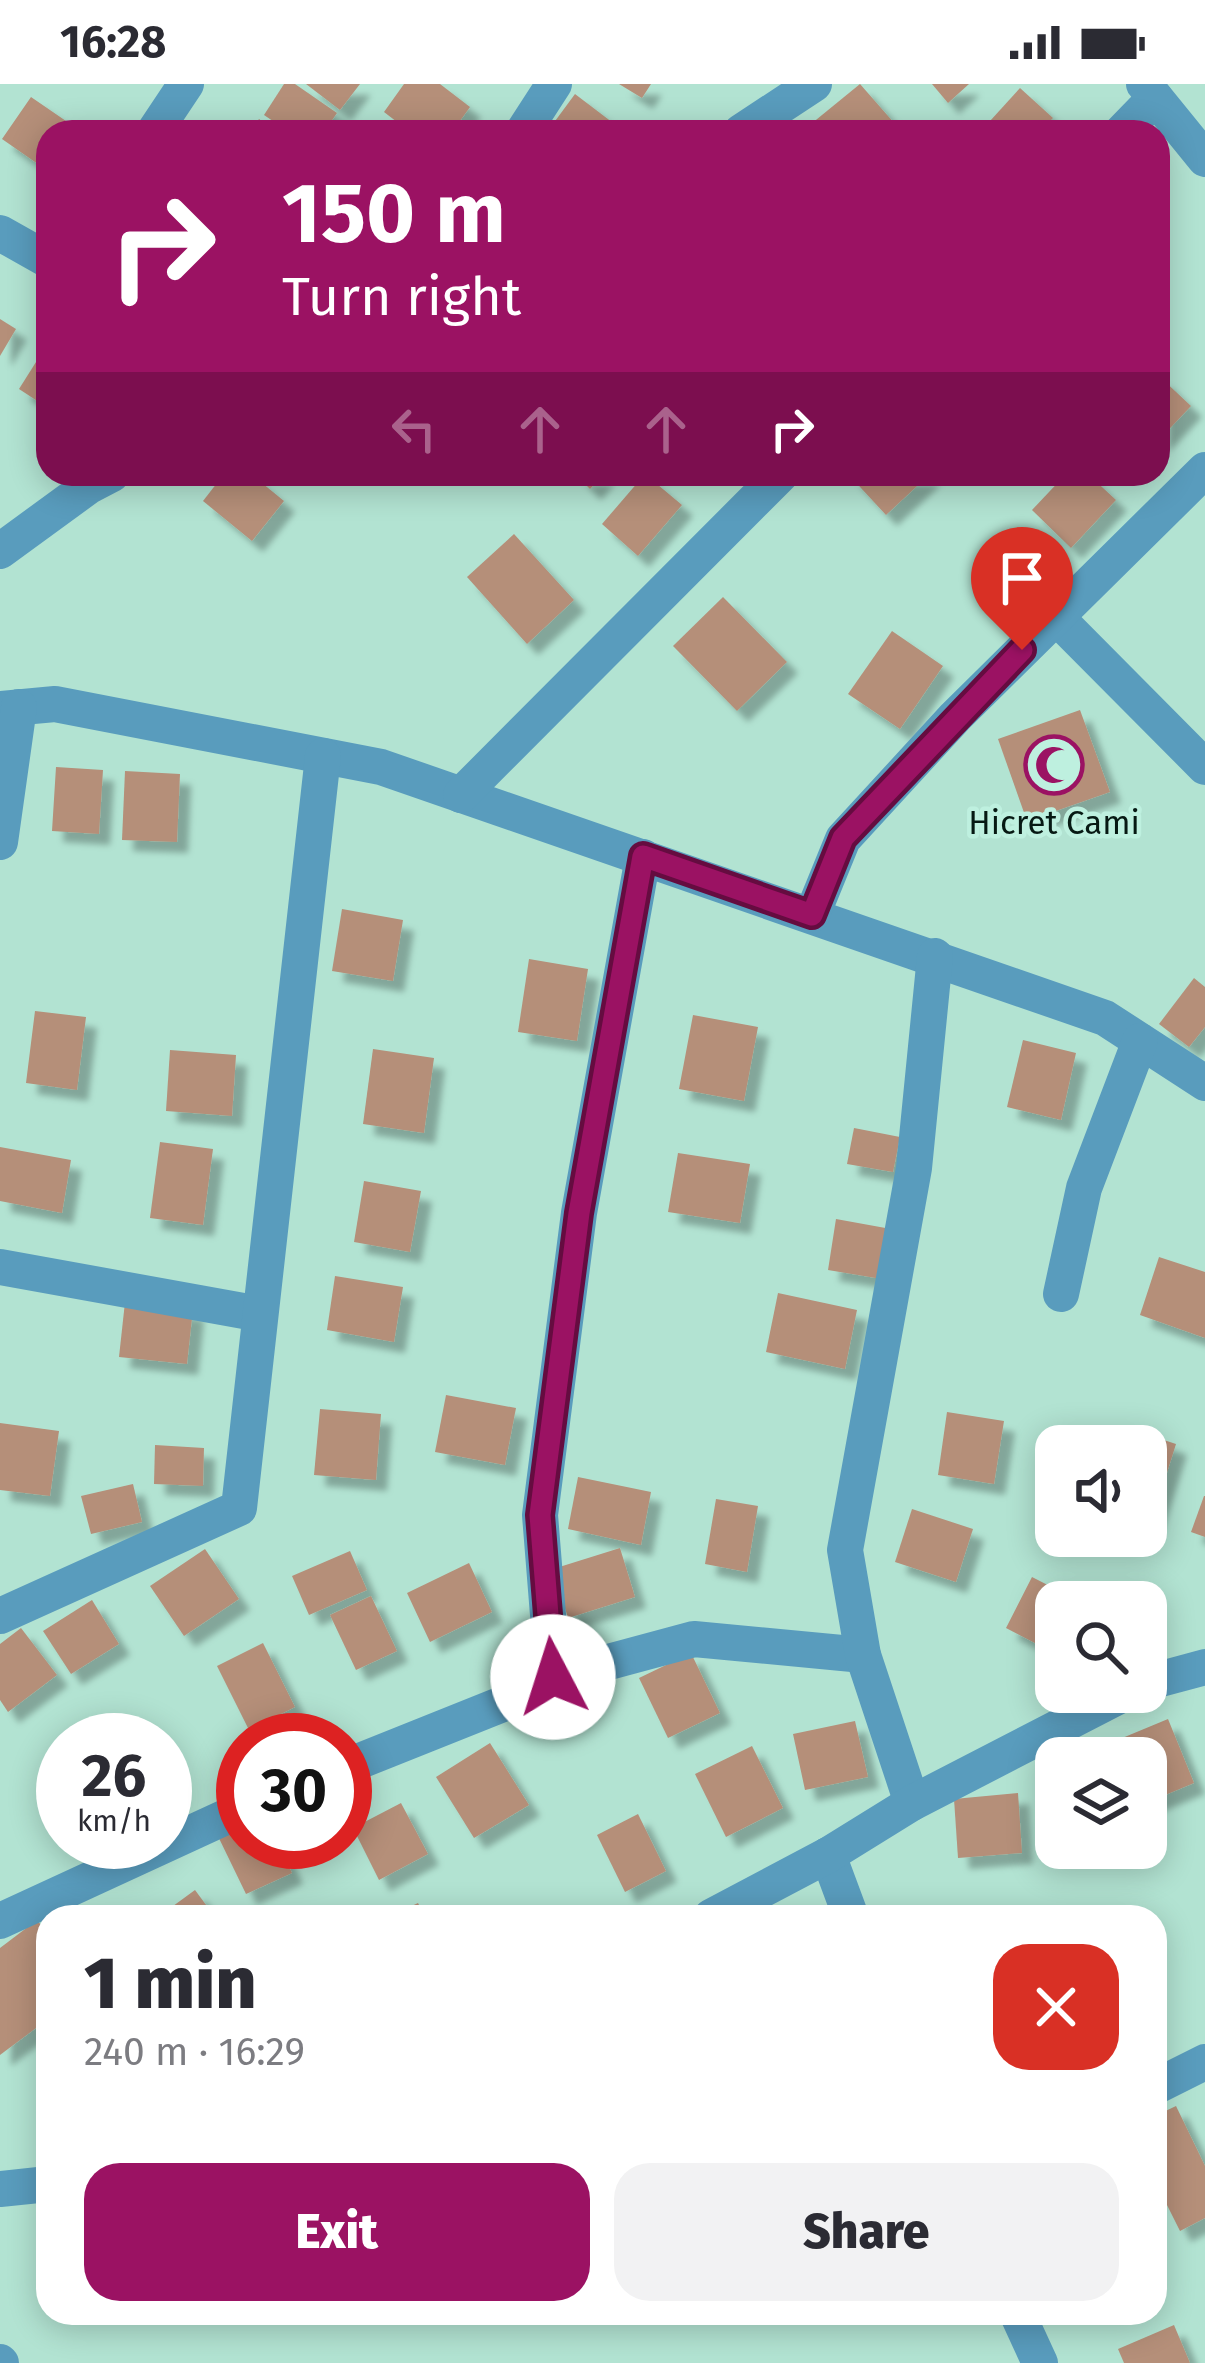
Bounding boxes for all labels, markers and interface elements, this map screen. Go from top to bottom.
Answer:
text: 16:28 [60,15,166,69]
text: 150 m [282,163,506,264]
icon: right [84,168,240,324]
text: Turn right [282,265,521,329]
icon: left [381,396,447,462]
icon: ahead [507,396,573,462]
icon: ahead [633,396,699,462]
icon: right [759,396,825,462]
pin [971,527,1073,650]
icon: arrive [989,545,1055,611]
mosque icon: Hicret Cami [1023,734,1085,796]
place label: Hicret Cami [968,803,1140,843]
map controls [1035,1425,1167,1869]
button: sound [1035,1425,1167,1557]
button: search [1035,1581,1167,1713]
position arrow [490,1614,616,1740]
speed limit sign: 30 [216,1713,372,1869]
button: layers [1035,1737,1167,1869]
text: 26 [82,1740,146,1812]
text: km/h [77,1803,151,1839]
text: 1 min [84,1941,257,2027]
button: close [993,1944,1119,2070]
text: 240 m · 16:29 [84,2029,305,2075]
button: Exit [84,2163,590,2301]
button: Share [614,2163,1119,2301]

